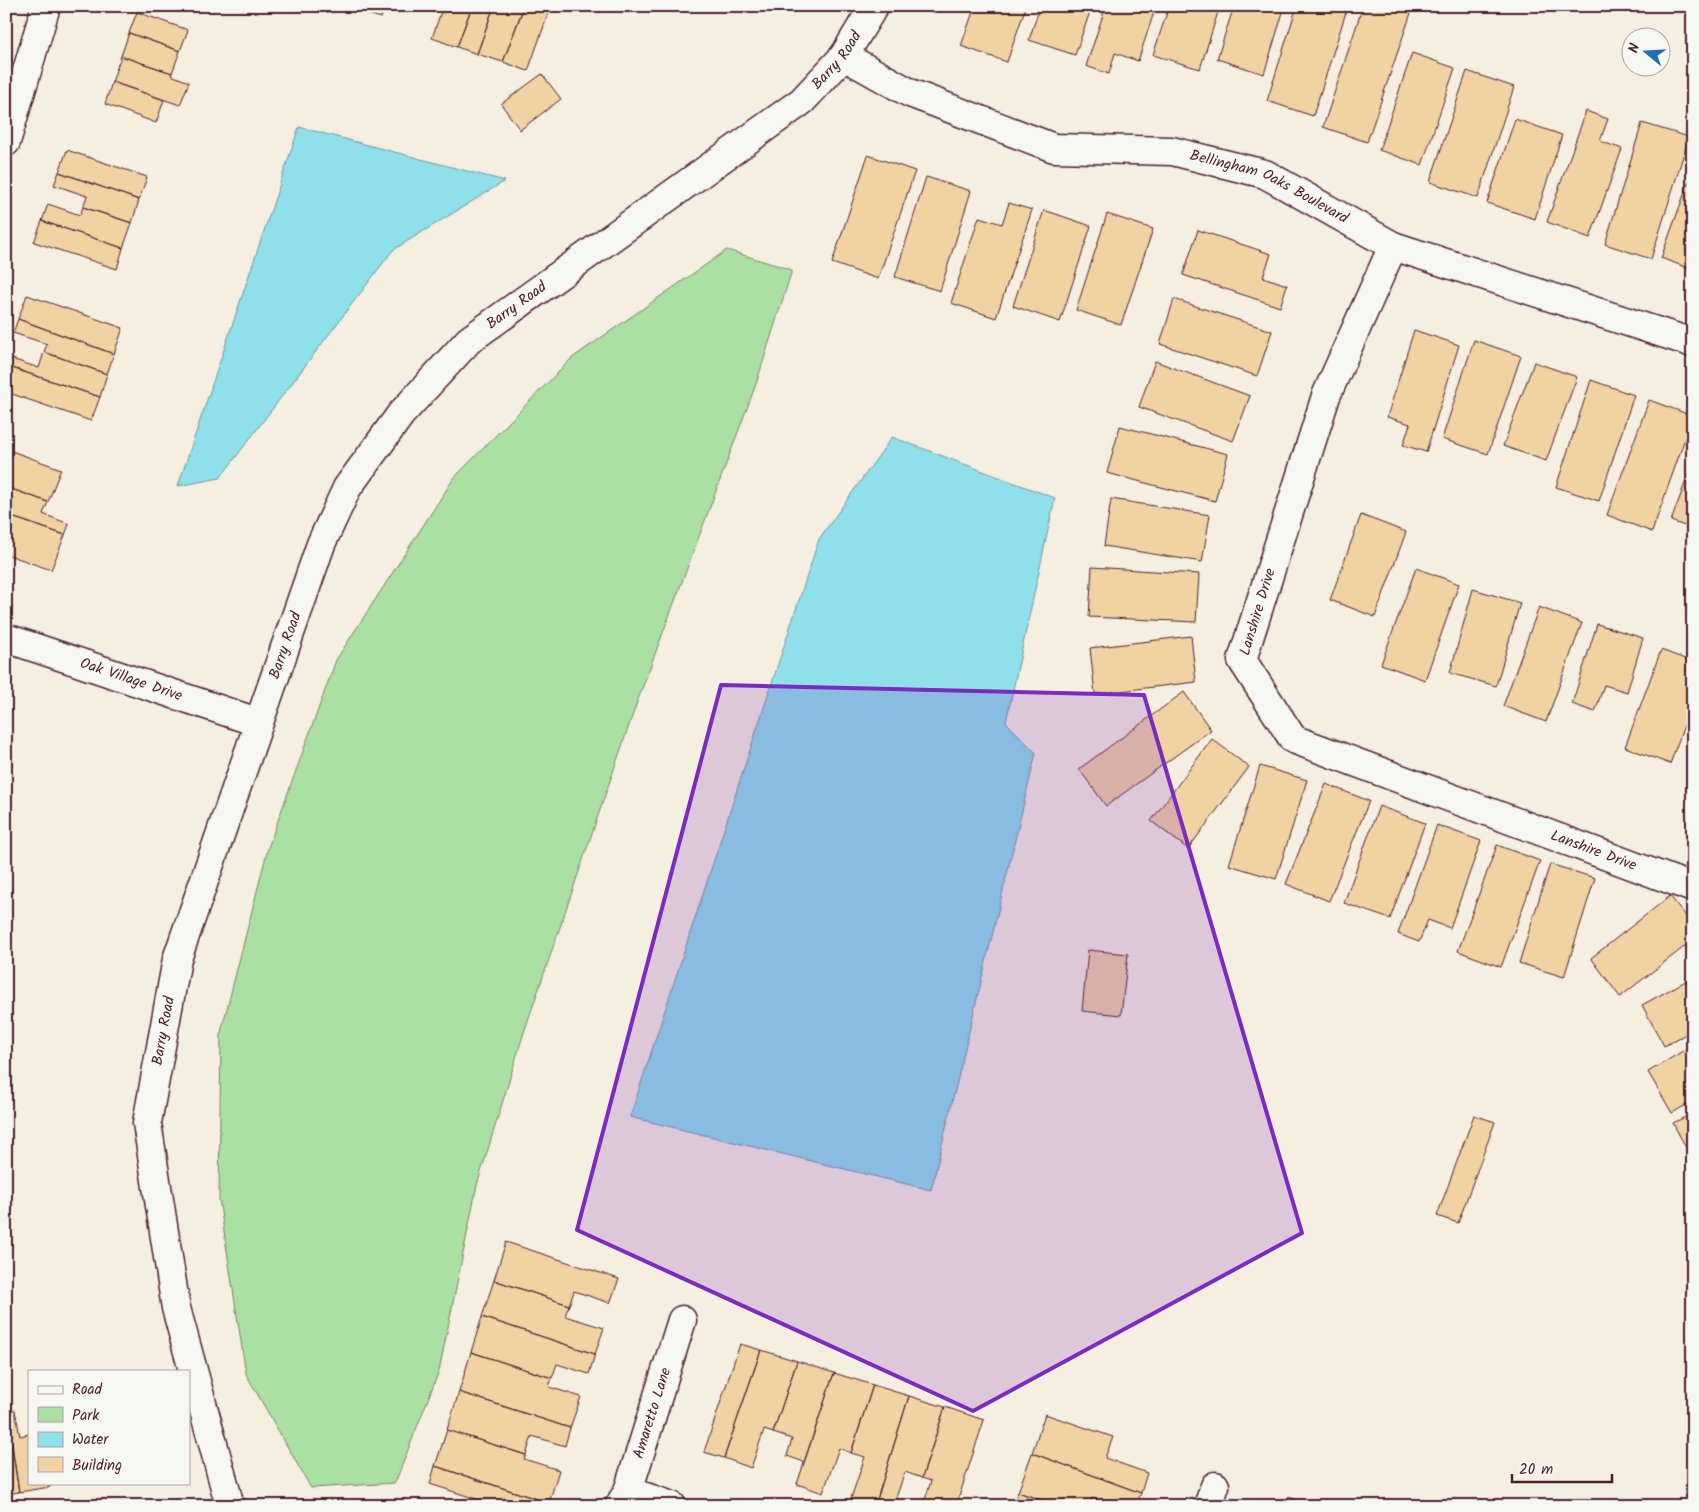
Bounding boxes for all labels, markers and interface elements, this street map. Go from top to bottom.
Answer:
street label: Barry Road [806,26,868,95]
north arrow [1622,28,1672,78]
text: N [1623,41,1646,56]
street label: Bellingham Oaks Boulevard [1187,144,1353,231]
street label: Barry Road [481,275,552,336]
street label: Lanshire Drive [1233,565,1283,659]
street label: Barry Road [263,608,309,682]
street label: Oak Village Drive [77,652,186,708]
street label: Lanshire Drive [1547,824,1640,878]
street label: Barry Road [146,994,182,1067]
street label: Amaretto Lane [627,1364,678,1462]
legend [28,1370,190,1484]
text: Road [72,1378,103,1402]
text: Park [72,1404,100,1428]
text: Water [72,1428,109,1452]
scale bar [1512,1452,1612,1484]
text: Building [72,1454,122,1478]
text: 20 m [1519,1458,1553,1482]

